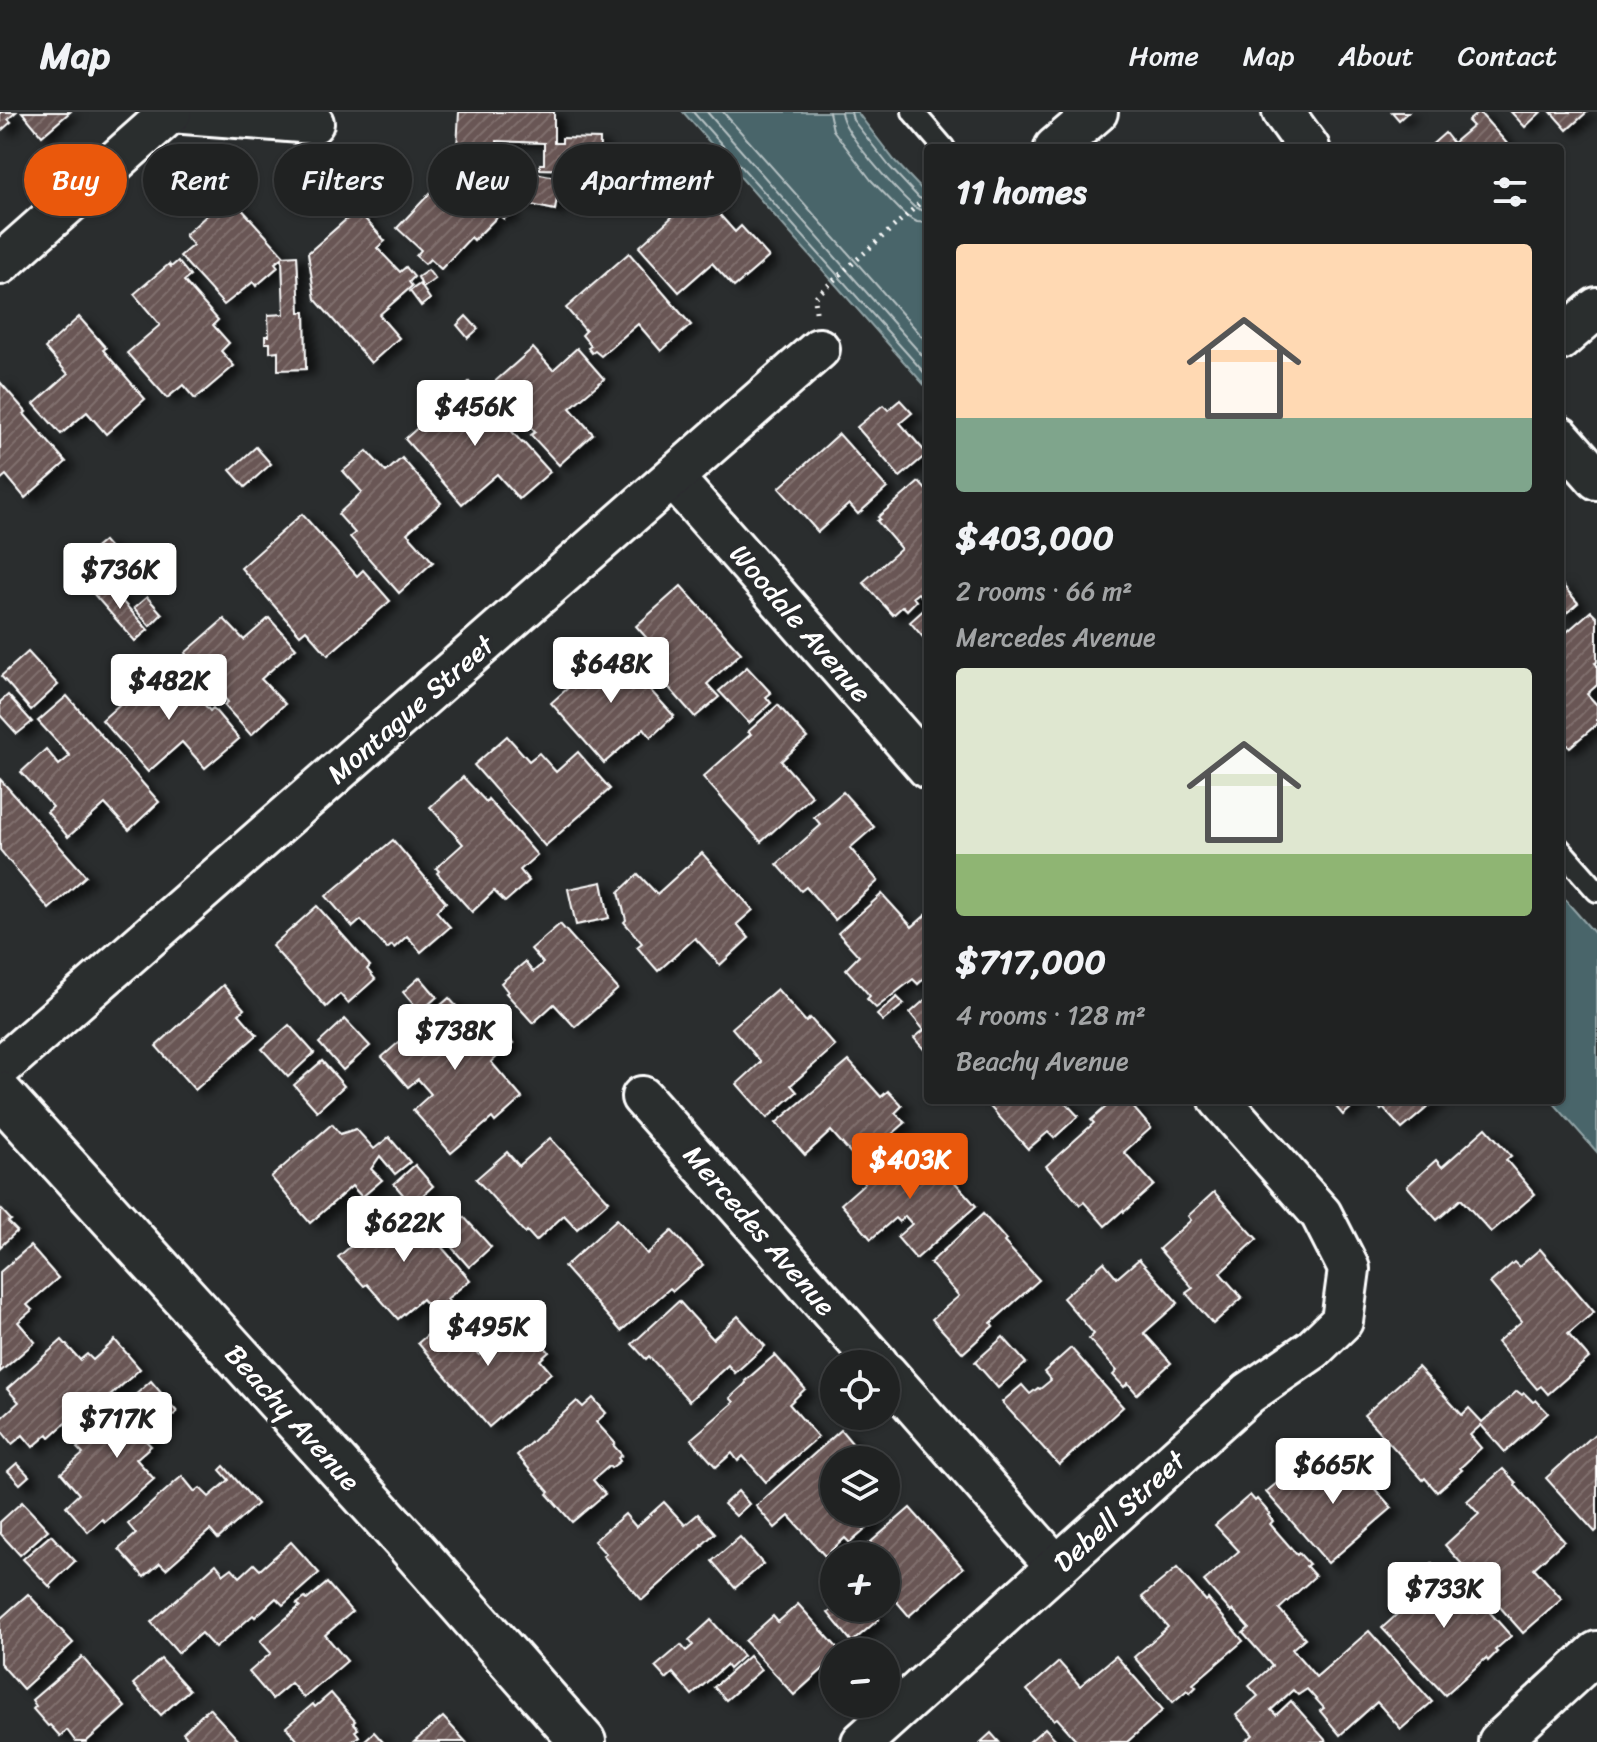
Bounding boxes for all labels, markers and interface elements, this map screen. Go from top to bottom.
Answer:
text: Map [40,22,110,89]
text: Home [1129,31,1199,80]
text: Map [1243,31,1294,80]
text: About [1338,31,1414,80]
text: Contact [1458,31,1557,80]
chip: Buy [24,144,127,216]
chip: Rent [143,144,258,216]
chip: Filters [274,144,412,216]
chip: New [428,144,537,216]
chip: Apartment [553,144,741,216]
text: 11 homes [956,162,1087,222]
icon: filters [1488,170,1532,214]
icon: home [1172,296,1316,440]
pin: $456K [419,380,531,448]
text: $456K [435,383,515,429]
text: $403,000 [956,508,1114,568]
street label: Woodale Avenue [717,532,884,714]
pin: $736K [64,543,176,611]
text: $736K [81,546,159,592]
text: 2 rooms · 66 m² [956,568,1132,614]
text: Mercedes Avenue [956,614,1156,660]
street label: Montague Street [315,621,507,797]
pin: $648K [555,637,667,705]
text: $648K [571,640,651,686]
pin: $482K [113,654,225,722]
text: $482K [129,657,209,703]
icon: home [1172,720,1316,864]
text: $717,000 [956,932,1106,992]
text: 4 rooms · 128 m² [956,992,1146,1038]
pin: $738K [399,1004,511,1072]
text: $738K [416,1007,494,1053]
text: Beachy Avenue [956,1038,1128,1084]
street label: Mercedes Avenue [671,1133,849,1328]
pin: $403K [854,1133,966,1201]
text: $403K [870,1136,950,1182]
pin: $622K [348,1196,460,1264]
text: $622K [365,1199,443,1245]
pin: $495K [432,1300,544,1368]
text: $495K [447,1303,529,1349]
street label: Beachy Avenue [212,1332,373,1503]
map controls [820,1350,900,1718]
button: locate [820,1350,900,1430]
pin: $717K [61,1392,173,1460]
text: $717K [80,1395,154,1441]
street label: Debell Street [1041,1437,1198,1585]
pin: $665K [1277,1438,1389,1506]
text: $665K [1294,1441,1372,1487]
button: layers [820,1446,900,1526]
button: + [820,1542,900,1622]
pin: $733K [1388,1562,1500,1630]
text: $733K [1406,1565,1482,1611]
button: − [820,1638,900,1718]

